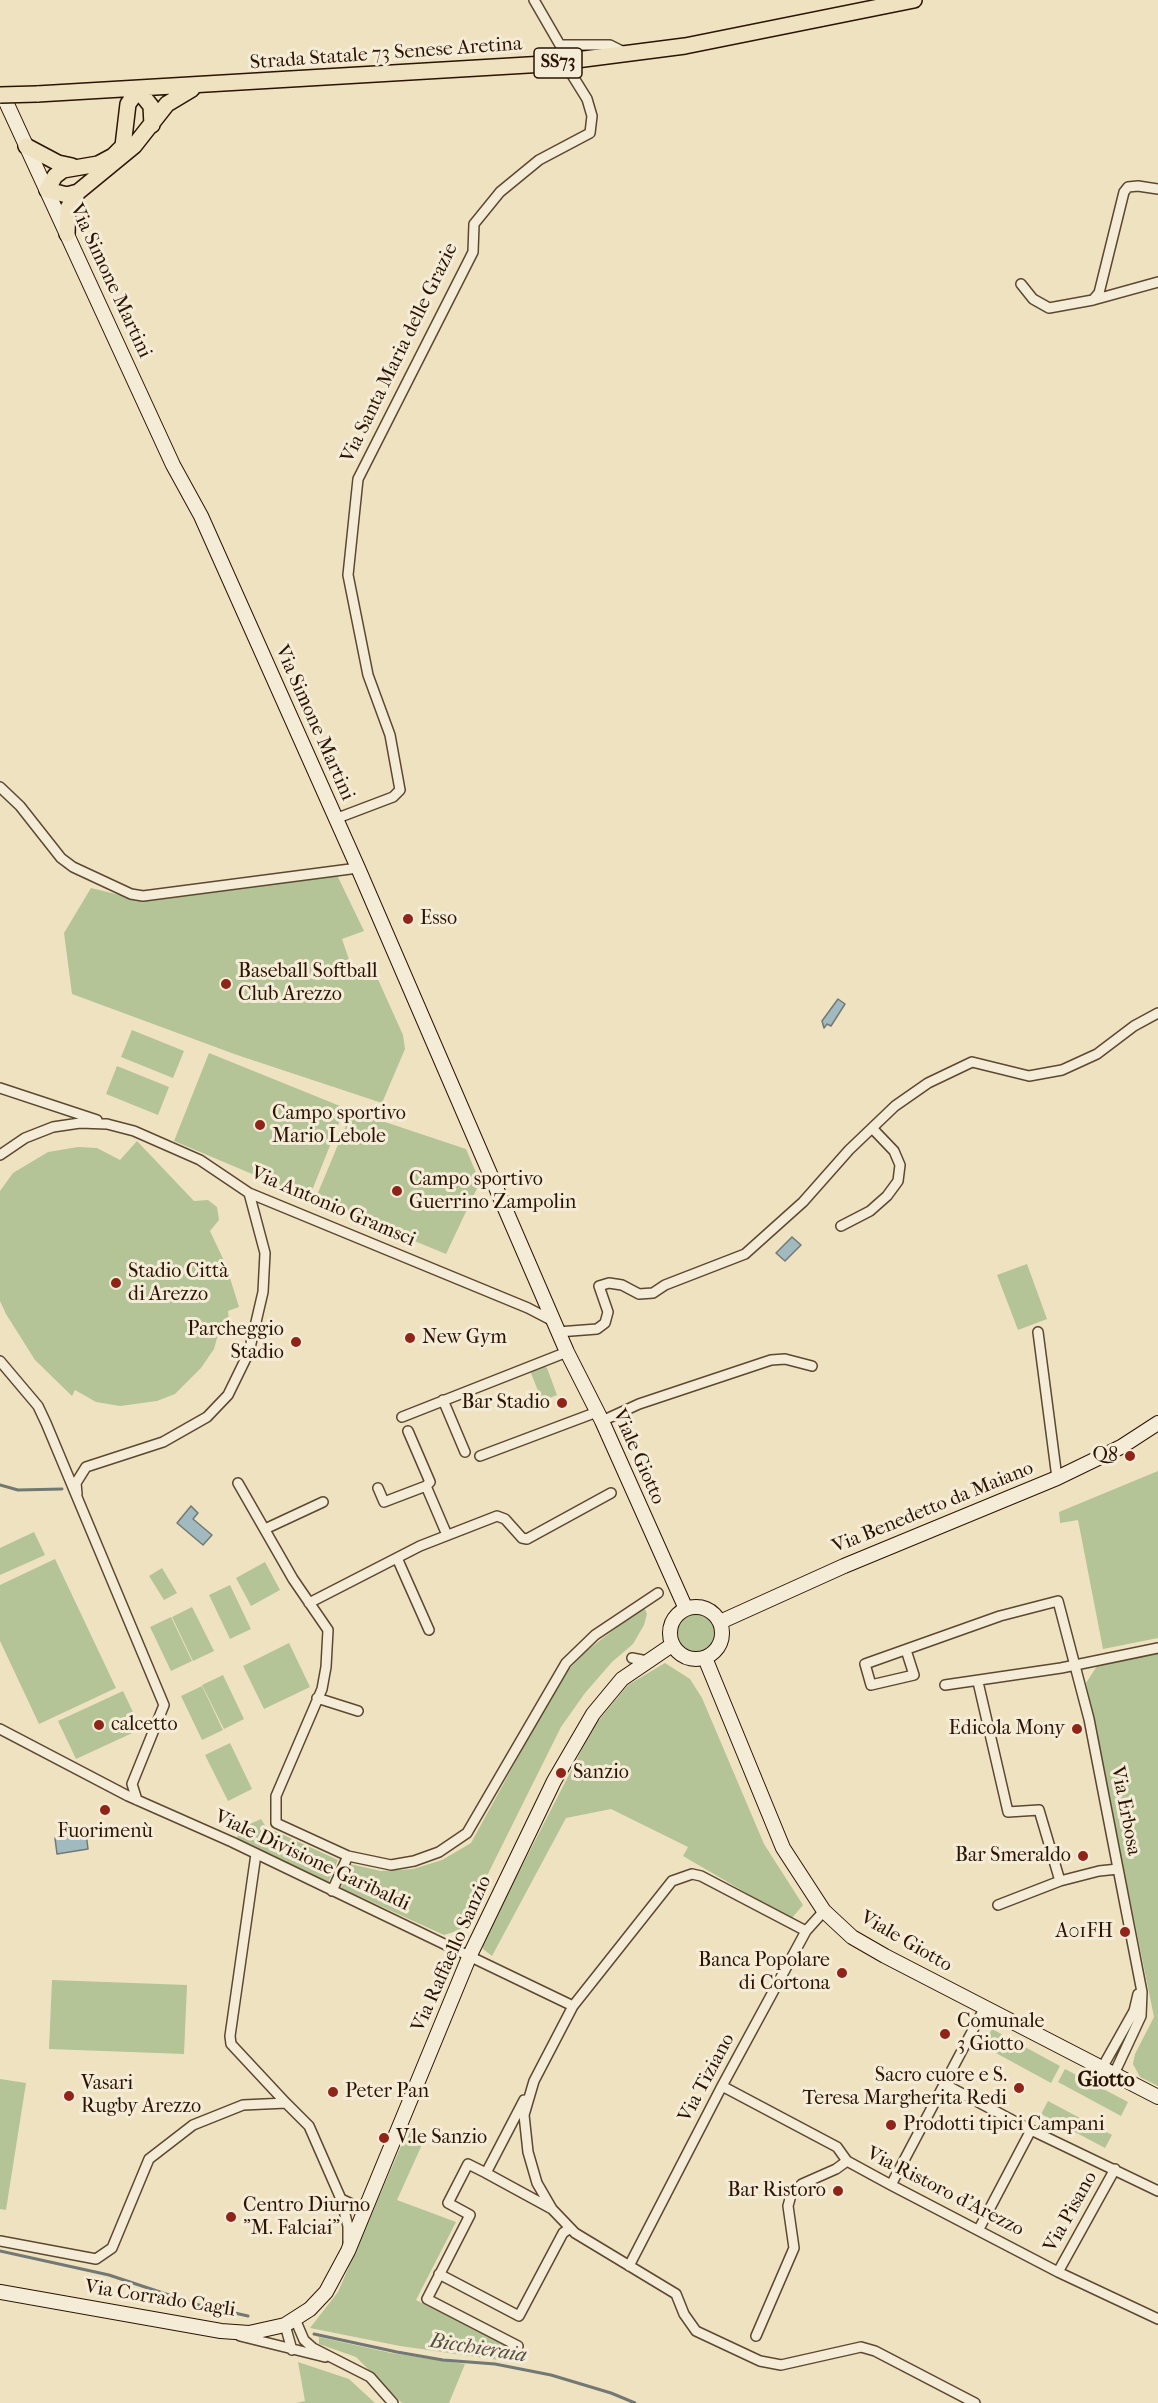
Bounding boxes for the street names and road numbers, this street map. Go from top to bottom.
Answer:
street label: Strada Statale 73 Senese Aretina [249,33,523,75]
road number: SS73 [534,48,582,78]
street label: Via Simone Martini [64,200,156,362]
street label: Via Santa Maria delle Grazie [336,239,464,467]
street label: Via Simone Martini [269,642,359,804]
street label: Via Antonio Gramsci [247,1161,419,1253]
street label: Viale Giotto [606,1405,670,1509]
street label: Via Benedetto da Maiano [829,1457,1037,1559]
street label: Via Erbosa [1105,1764,1145,1858]
street label: Viale Divisione Garibaldi [210,1805,414,1917]
street label: Via Raffaello Sanzio [407,1872,497,2036]
street label: Viale Giotto [856,1906,956,1978]
street label: Via Tiziano [674,2030,740,2126]
street label: Via Ristoro d'Arezzo [862,2142,1028,2242]
street label: Via Pisano [1039,2167,1103,2257]
street label: Via Corrado Cagli [83,2275,237,2323]

